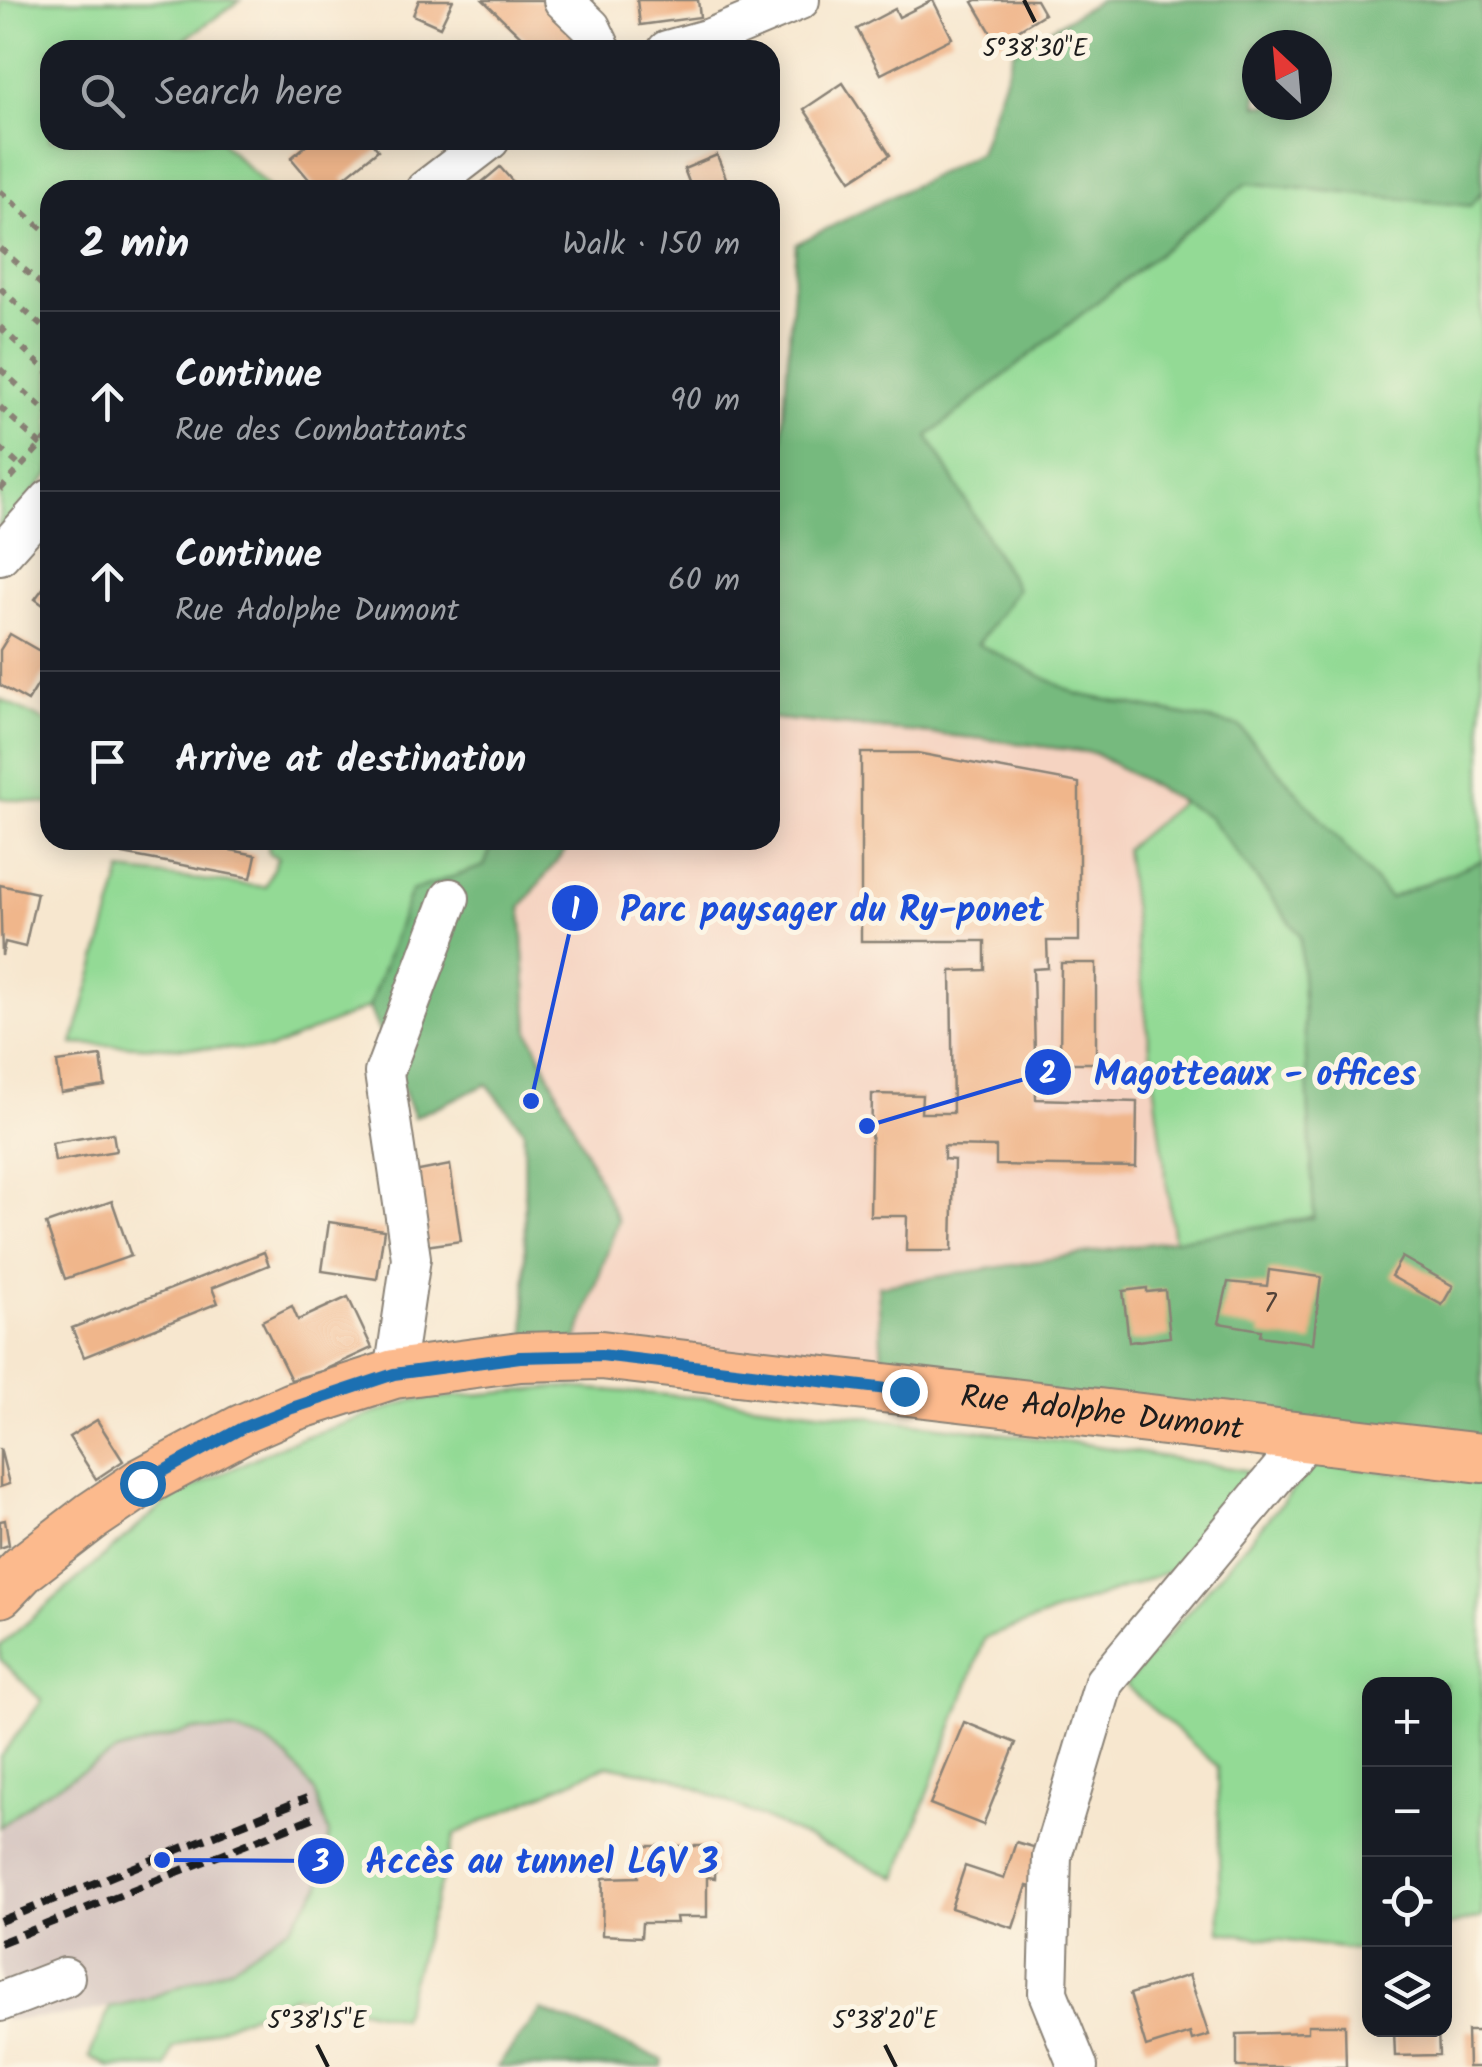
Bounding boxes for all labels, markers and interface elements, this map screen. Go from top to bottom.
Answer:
text: 5°38'30"E [983,29,1089,69]
north arrow [1242,30,1332,120]
search box [40,40,780,150]
text: Search here [155,65,342,125]
icon: search [75,68,130,123]
text: 2 min [80,212,189,279]
text: Walk · 150 m [562,220,740,271]
text: Continue [175,346,322,406]
icon: ahead [80,374,135,429]
text: 90 m [670,376,740,427]
text: Rue des Combattants [175,406,467,457]
text: Continue [175,526,322,586]
icon: ahead [80,554,135,609]
text: 60 m [668,556,740,607]
text: Rue Adolphe Dumont [175,586,459,637]
text: Arrive at destination [175,731,526,791]
icon: arrive [80,734,135,789]
callout: Parc paysager du Ry-ponet [550,876,1064,941]
text: Parc paysager du Ry-ponet [620,884,1045,940]
text: 1 [570,887,580,935]
callout: Magotteaux - offices [1023,1040,1436,1105]
text: Magotteaux - offices [1094,1048,1416,1104]
text: 2 [1039,1051,1057,1099]
house number: 7 [1264,1282,1278,1327]
route end [882,1369,928,1415]
street label: Rue Adolphe Dumont [958,1372,1247,1455]
route start [120,1461,166,1507]
map controls [1362,1677,1452,2037]
button: + [1362,1677,1452,1767]
button: − [1362,1767,1452,1857]
callout: Accès au tunnel LGV 3 [296,1828,739,1893]
text: Accès au tunnel LGV 3 [365,1836,719,1892]
text: 3 [312,1839,329,1887]
button: locate [1362,1857,1452,1947]
button: layers [1362,1947,1452,2037]
text: 5°38'15"E [267,2001,368,2041]
text: 5°38'20"E [833,2001,939,2041]

